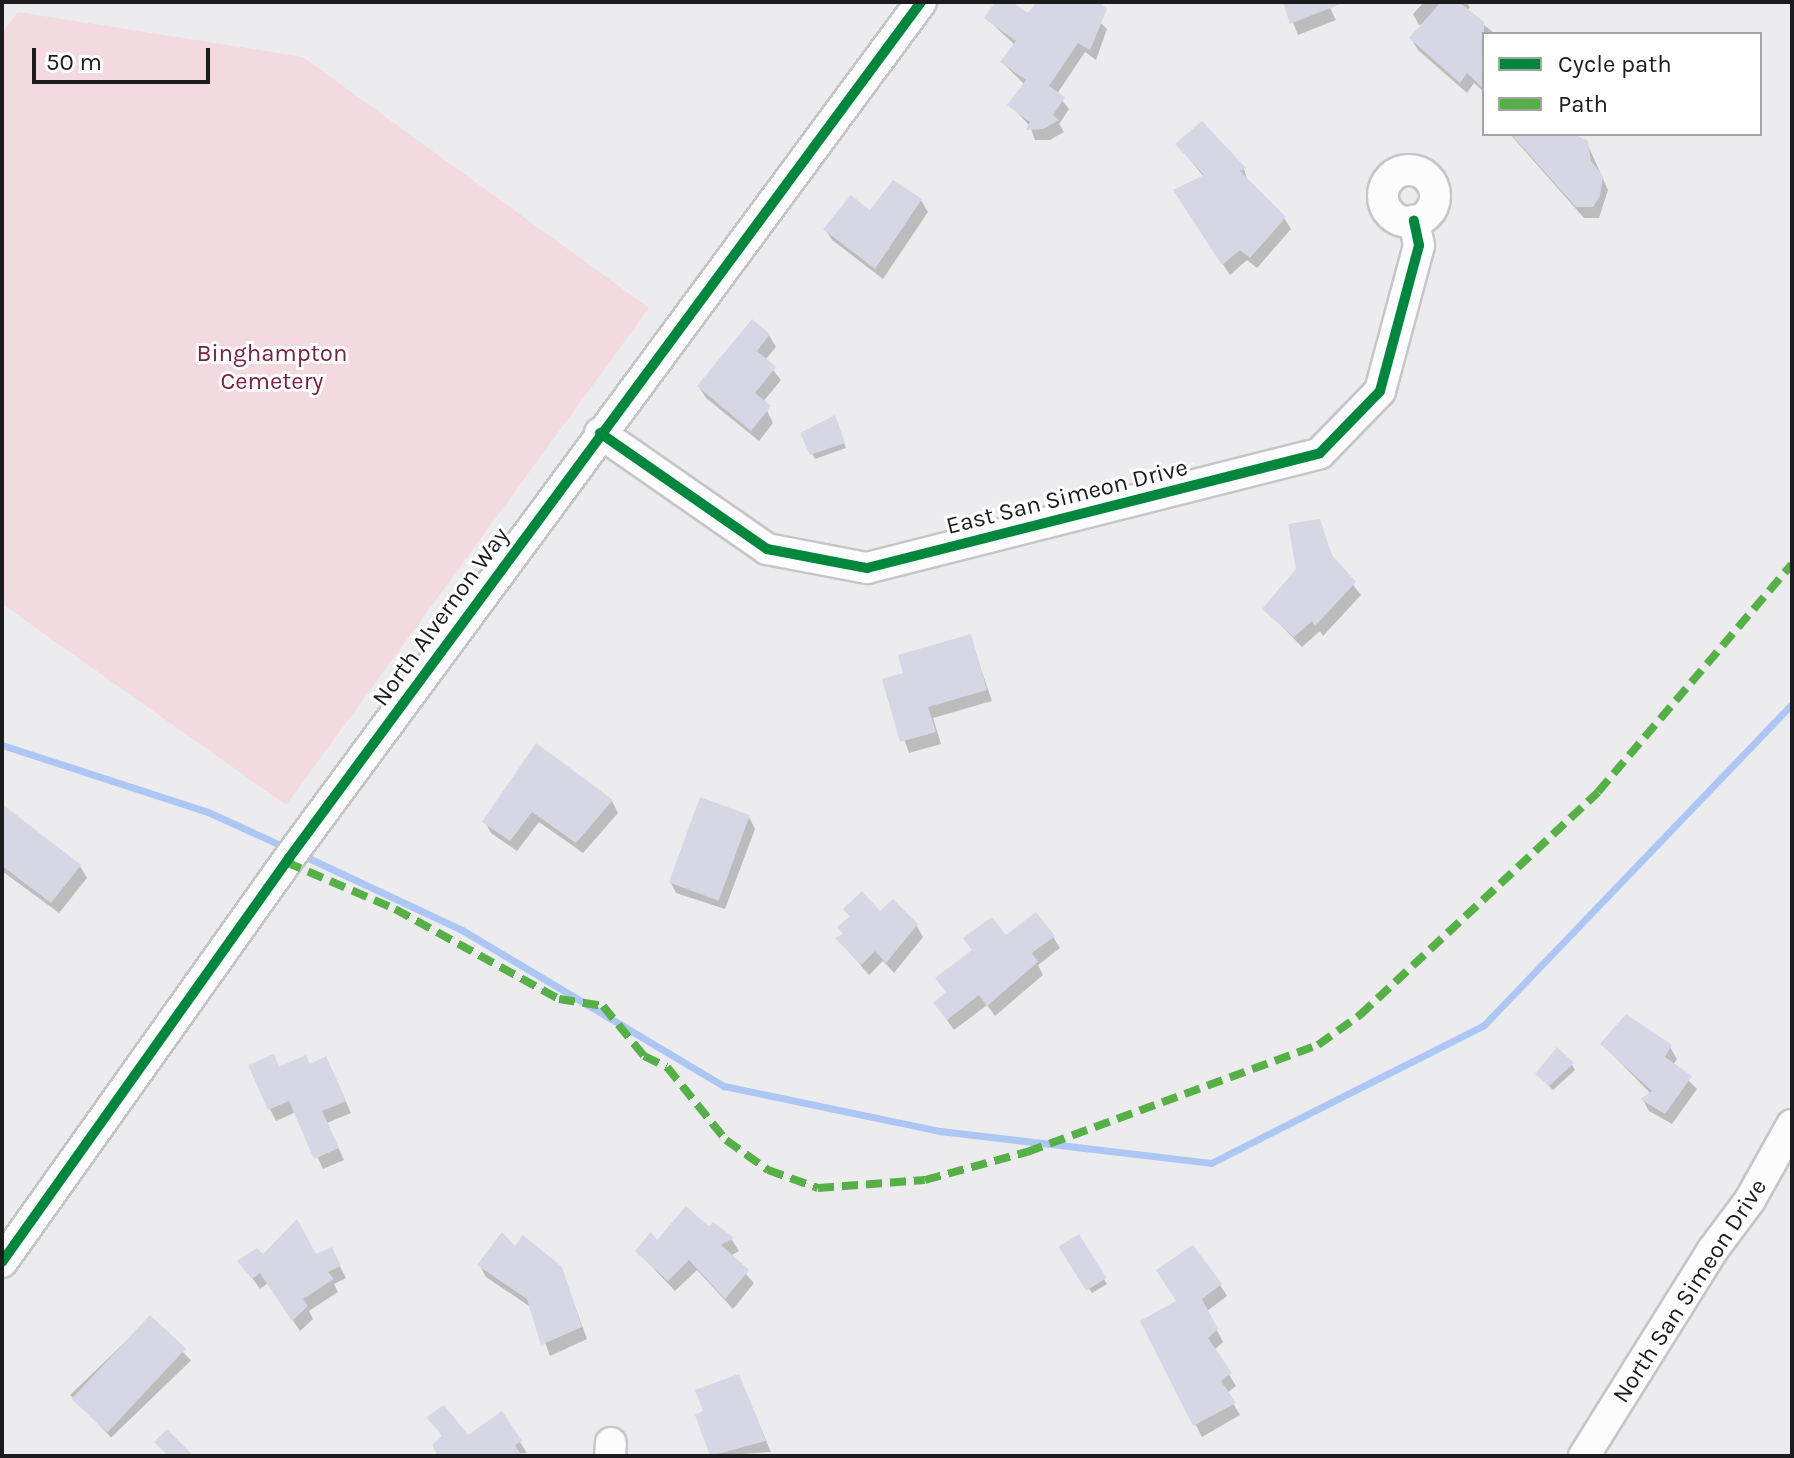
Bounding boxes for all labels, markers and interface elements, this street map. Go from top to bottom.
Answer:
scale bar [36,32,214,82]
legend [1482,32,1762,136]
text: 50 m [46,48,102,76]
text: Cycle path [1558,50,1672,78]
text: Path [1558,90,1608,118]
park label: Binghampton Cemetery [197,340,347,396]
street label: East San Simeon Drive [943,453,1191,541]
street label: North Alvernon Way [367,522,515,712]
street label: North San Simeon Drive [1607,1174,1773,1408]

